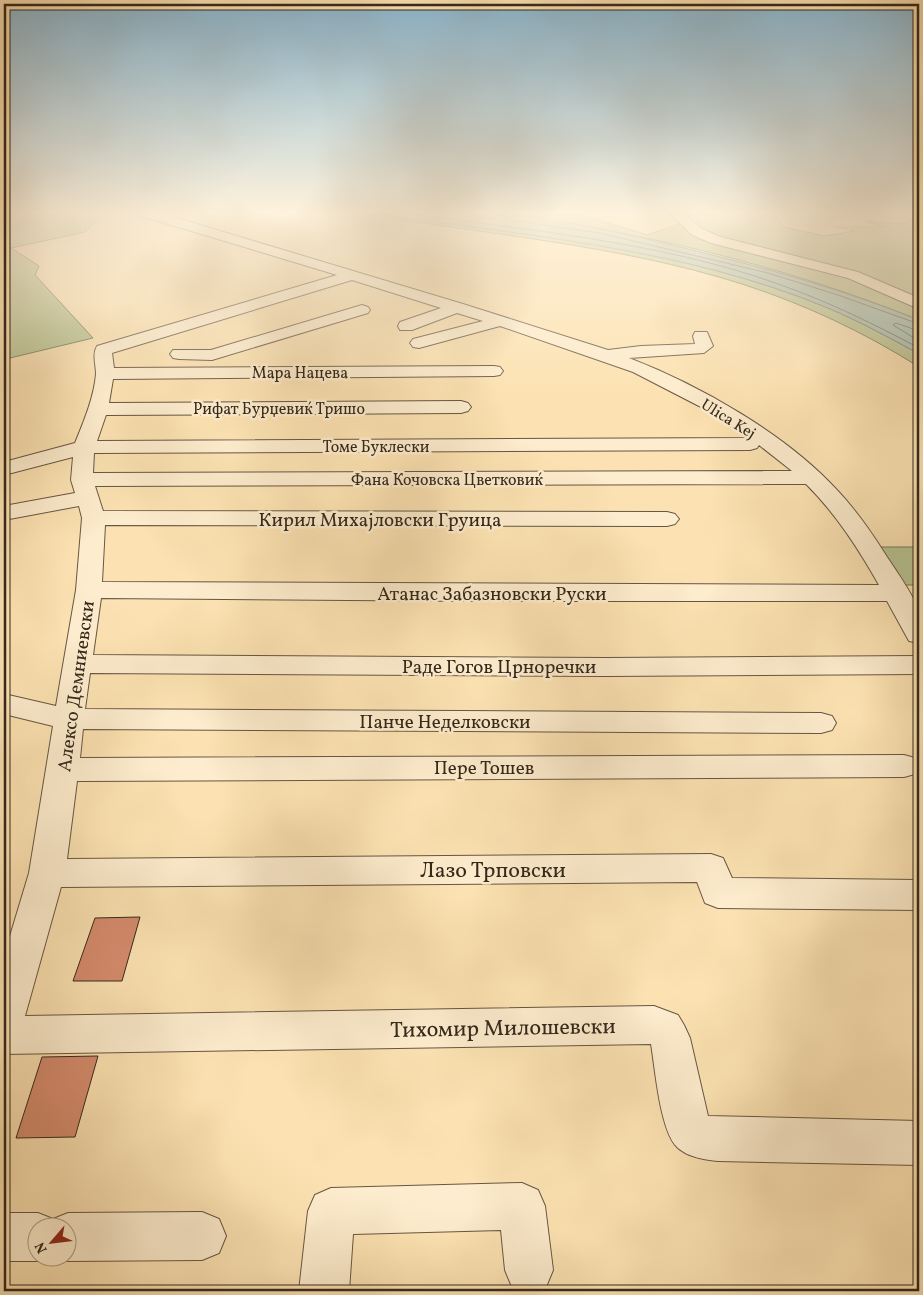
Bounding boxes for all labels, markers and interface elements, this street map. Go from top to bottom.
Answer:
street label: Мара Нацева [252,363,348,385]
street label: Ulica Kej [696,394,760,445]
street label: Рифат Бурџевиќ Тришо [193,399,365,421]
street label: Томе Буклески [322,437,430,459]
street label: Фана Кочовска Цветковиќ [351,470,543,492]
street label: Кирил Михајловски Груица [259,508,501,534]
street label: Атанас Забазновски Руски [377,582,607,608]
street label: Алексо Демниевски [52,599,102,774]
street label: Раде Гогов Црноречки [402,655,596,681]
street label: Панче Неделковски [359,710,531,736]
street label: Пере Тошев [434,756,534,782]
street label: Лазо Трповски [420,856,566,887]
street label: Тихомир Милошевски [390,1012,616,1047]
north arrow [28,1218,78,1268]
text: N [31,1238,53,1256]

